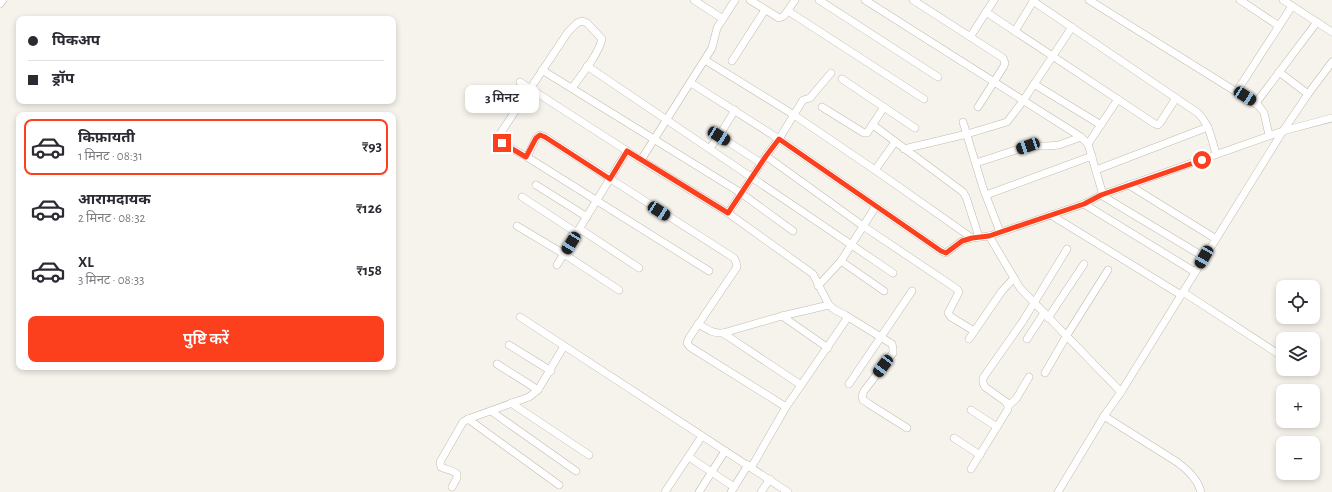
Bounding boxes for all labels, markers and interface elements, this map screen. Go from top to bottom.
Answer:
text: पिकअप [52,33,100,48]
text: ड्रॉप [52,71,74,86]
car [1232,84,1258,108]
callout: 3 मिनट [465,85,539,113]
text: 3 मिनट [485,92,519,105]
car [706,125,732,147]
icon: car [30,129,66,165]
text: किफ़ायती [78,130,135,145]
route end [493,134,511,152]
car [1015,136,1041,156]
text: ₹93 [362,139,382,154]
text: 1 मिनट · 08:31 [78,150,143,163]
route start [1193,151,1211,169]
icon: car [30,191,66,227]
text: आरामदायक [78,192,151,207]
car [646,199,672,223]
text: ₹126 [356,201,382,216]
text: 2 मिनट · 08:32 [78,212,146,225]
car [560,230,582,256]
car [1193,244,1215,270]
icon: car [30,253,66,289]
text: XL [78,255,94,270]
text: ₹158 [356,263,382,278]
text: 3 मिनट · 08:33 [78,274,144,287]
map controls [1276,280,1320,480]
button: locate [1276,280,1320,324]
button: पुष्टि करें [28,316,384,362]
button: layers [1276,332,1320,376]
car [871,353,895,379]
button: + [1276,384,1320,428]
button: − [1276,436,1320,480]

